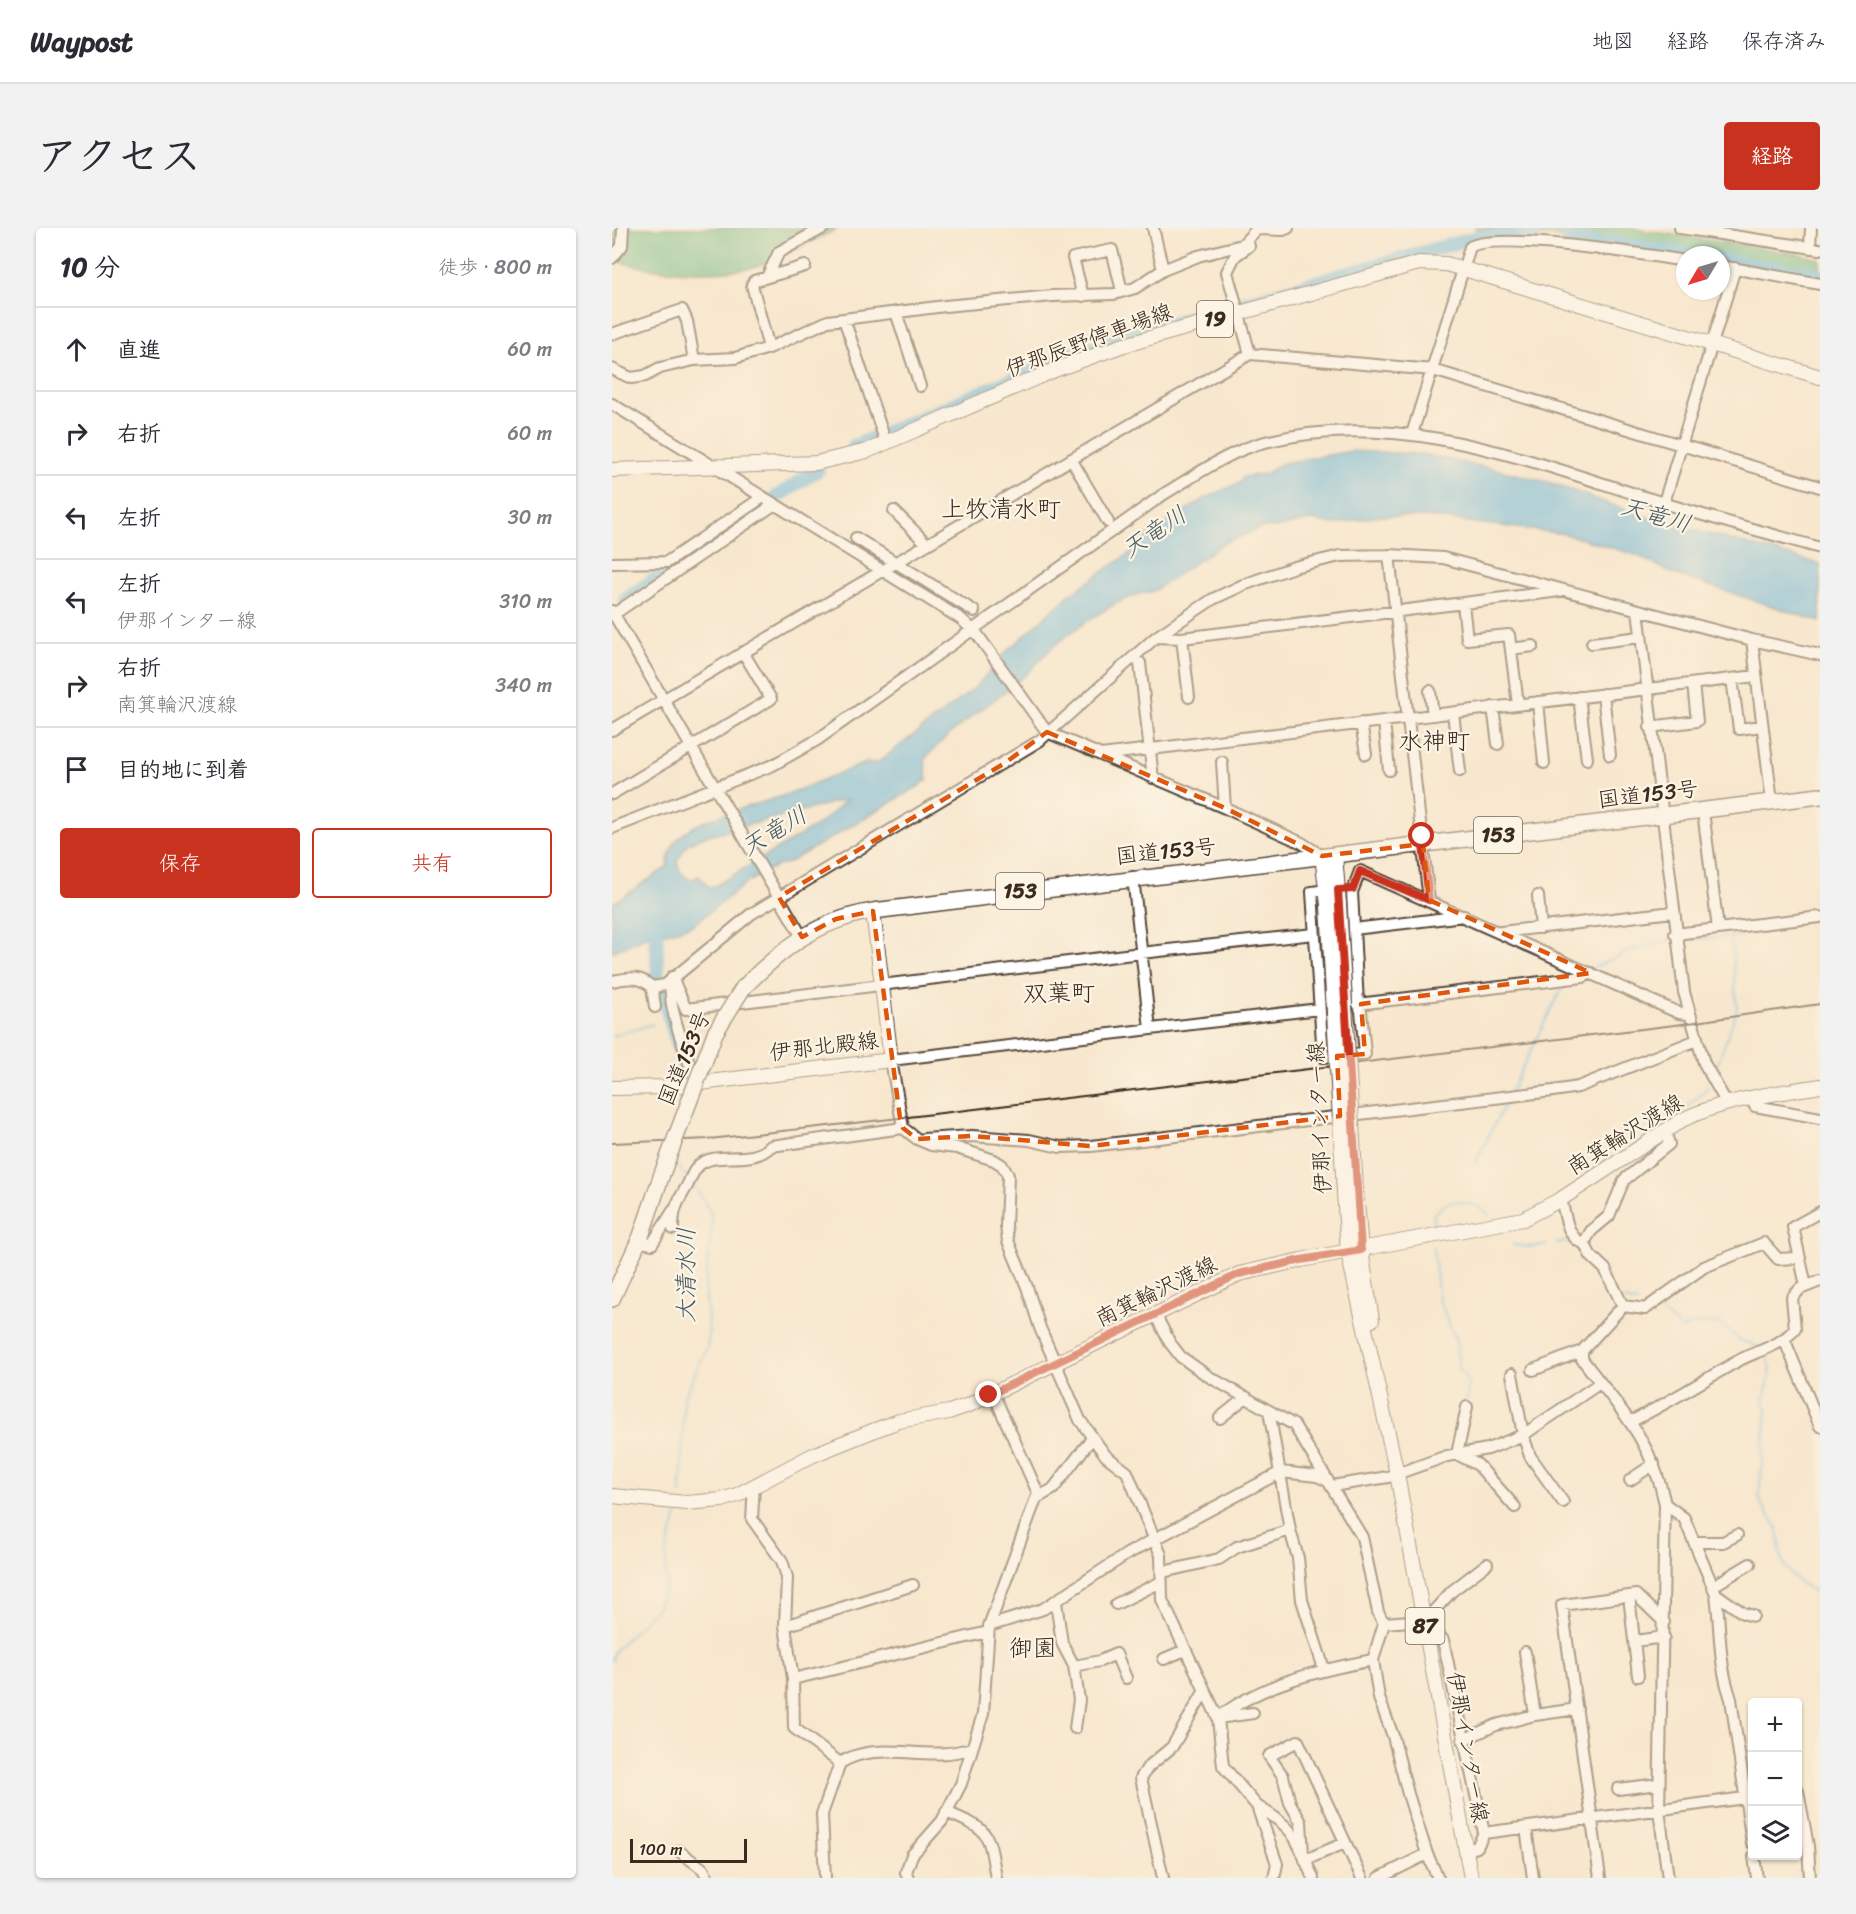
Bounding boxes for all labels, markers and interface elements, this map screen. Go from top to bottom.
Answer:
text: Waypost [30,17,133,66]
text: 地図 [1592,22,1634,60]
text: 経路 [1667,22,1709,60]
text: 保存済み [1742,22,1826,60]
text: アクセス [36,119,201,193]
button: 経路 [1724,122,1820,190]
text: 10 分 [60,244,120,290]
north arrow [1676,246,1730,300]
text: 徒歩 · 800 m [438,250,552,285]
street label: 伊那辰野停車場線 [1000,292,1178,388]
road number: 19 [1197,301,1233,337]
text: 直進 [117,330,161,369]
text: 60 m [507,332,552,367]
icon: ahead [60,333,93,366]
text: 右折 [117,414,161,453]
text: 60 m [507,416,552,451]
icon: right [60,417,93,450]
water label: 天竜川 [1616,485,1696,545]
district label: 上牧清水町 [941,488,1061,530]
water label: 天竜川 [1112,494,1196,570]
text: 左折 [117,498,161,537]
text: 30 m [508,500,552,535]
icon: left [60,501,93,534]
text: 左折 [117,564,161,603]
text: 310 m [499,584,552,619]
icon: left [60,585,93,618]
text: 伊那インター線 [117,603,256,638]
text: 右折 [117,648,161,687]
text: 340 m [495,668,552,703]
icon: right [60,669,93,702]
text: 南箕輪沢渡線 [117,687,237,722]
district label: 水神町 [1398,720,1470,762]
text: 目的地に到着 [117,750,249,789]
icon: arrive [60,753,93,786]
street label: 国道153号 [1596,768,1700,820]
water label: 天竜川 [732,794,816,868]
road number: 153 [1474,817,1522,853]
route start [1408,822,1434,848]
street label: 国道153号 [1114,826,1218,876]
button: 保存 [60,828,300,898]
button: 共有 [312,828,552,898]
road number: 153 [996,873,1044,909]
district label: 双葉町 [1023,972,1095,1014]
street label: 国道153号 [646,1004,722,1112]
street label: 伊那北殿線 [767,1020,881,1072]
street label: 伊那インター線 [1296,1041,1342,1195]
street label: 南箕輪沢渡線 [1559,1082,1691,1186]
water label: 大清水川 [665,1227,707,1323]
street label: 南箕輪沢渡線 [1088,1245,1224,1337]
route end [975,1381,1001,1407]
road number: 87 [1406,1608,1444,1644]
district label: 御園 [1009,1627,1057,1669]
street label: 伊那インター線 [1436,1668,1500,1826]
map controls [1748,1698,1802,1860]
button: + [1748,1698,1802,1752]
button: − [1748,1752,1802,1806]
button: layers [1748,1806,1802,1860]
text: 100 m [639,1835,683,1864]
scale bar [630,1836,747,1864]

